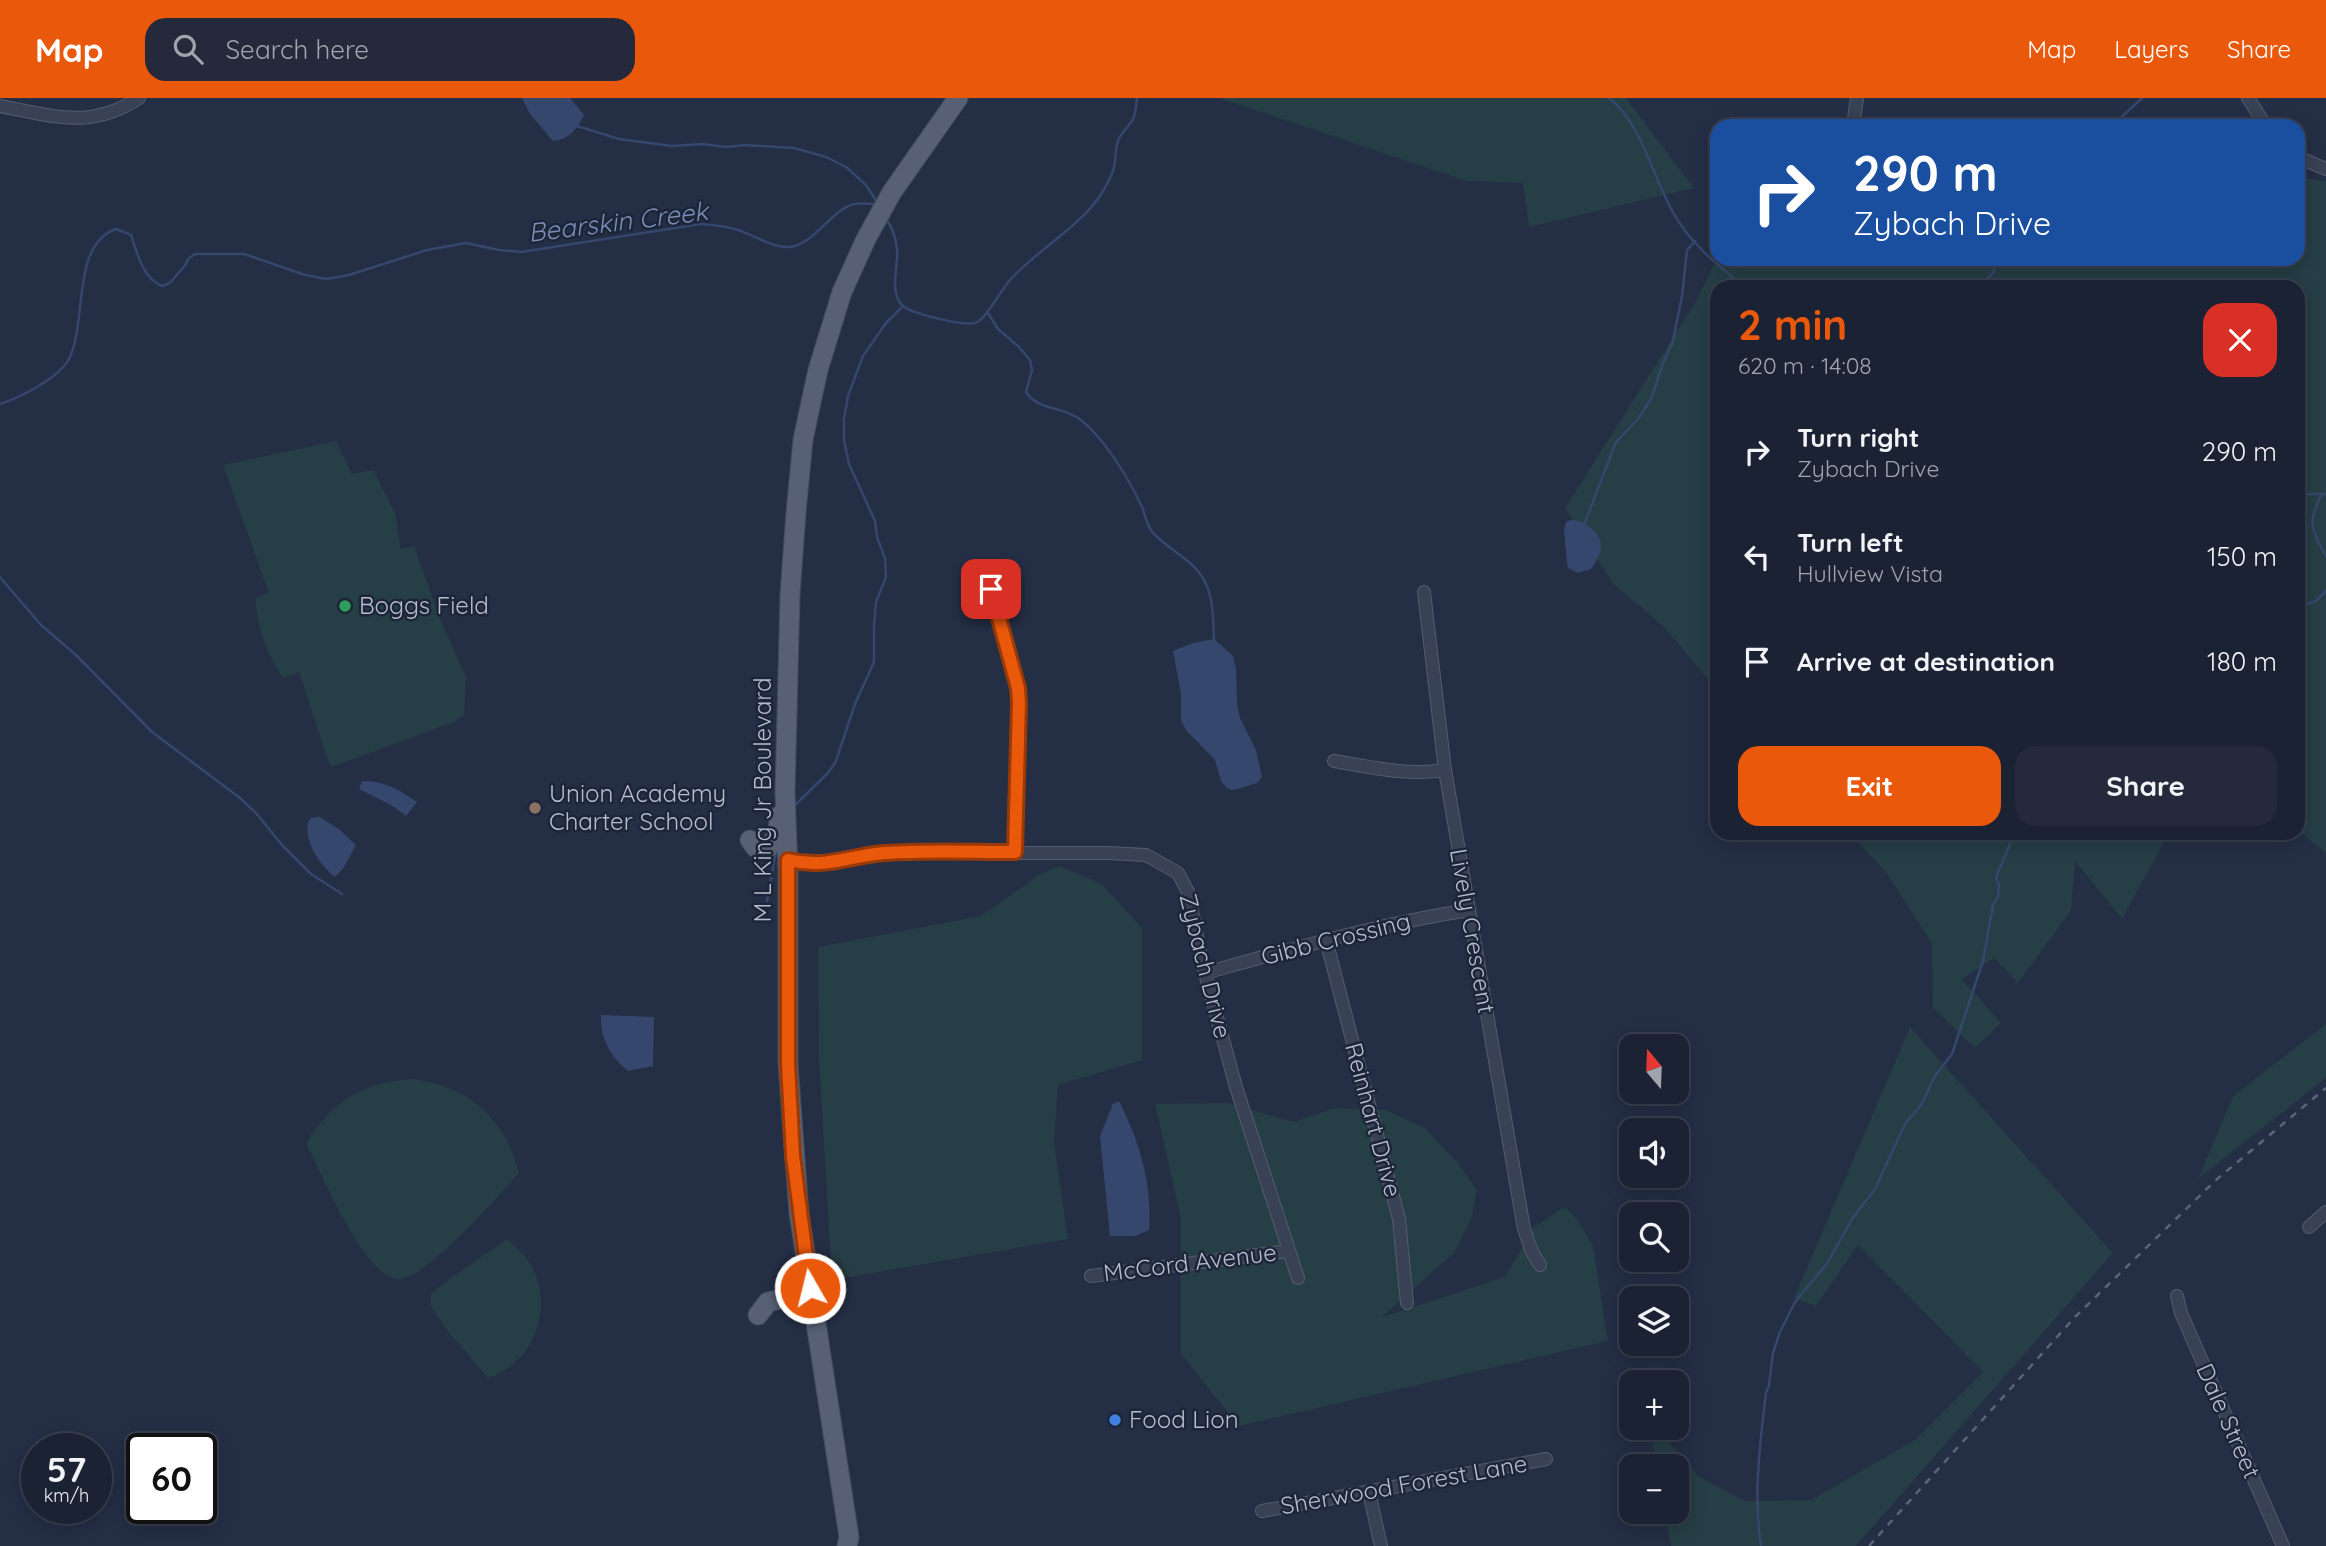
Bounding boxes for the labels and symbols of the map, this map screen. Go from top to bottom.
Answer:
water label: Bearskin Creek [526,194,712,249]
pin [961,559,1021,619]
place label: Boggs Field [359,590,489,620]
marker: Boggs Field [337,598,353,614]
street label: M L King Jr Boulevard [747,678,777,922]
place label: Union Academy Charter School [549,778,726,836]
marker: Union Academy Charter School [527,800,543,816]
street label: Lively Crescent [1444,846,1502,1015]
street label: Zybach Drive [1173,890,1238,1041]
street label: Gibb Crossing [1258,905,1414,971]
north arrow [1619,1034,1689,1104]
street label: Reinhart Drive [1339,1039,1409,1200]
street label: McCord Avenue [1102,1236,1278,1288]
position arrow [773,1251,847,1325]
street label: Dale Street [2190,1358,2268,1483]
place label: Food Lion [1129,1404,1239,1434]
marker: Food Lion [1107,1412,1123,1428]
speed limit sign: 60 [126,1433,217,1524]
street label: Sherwood Forest Lane [1278,1448,1530,1520]

